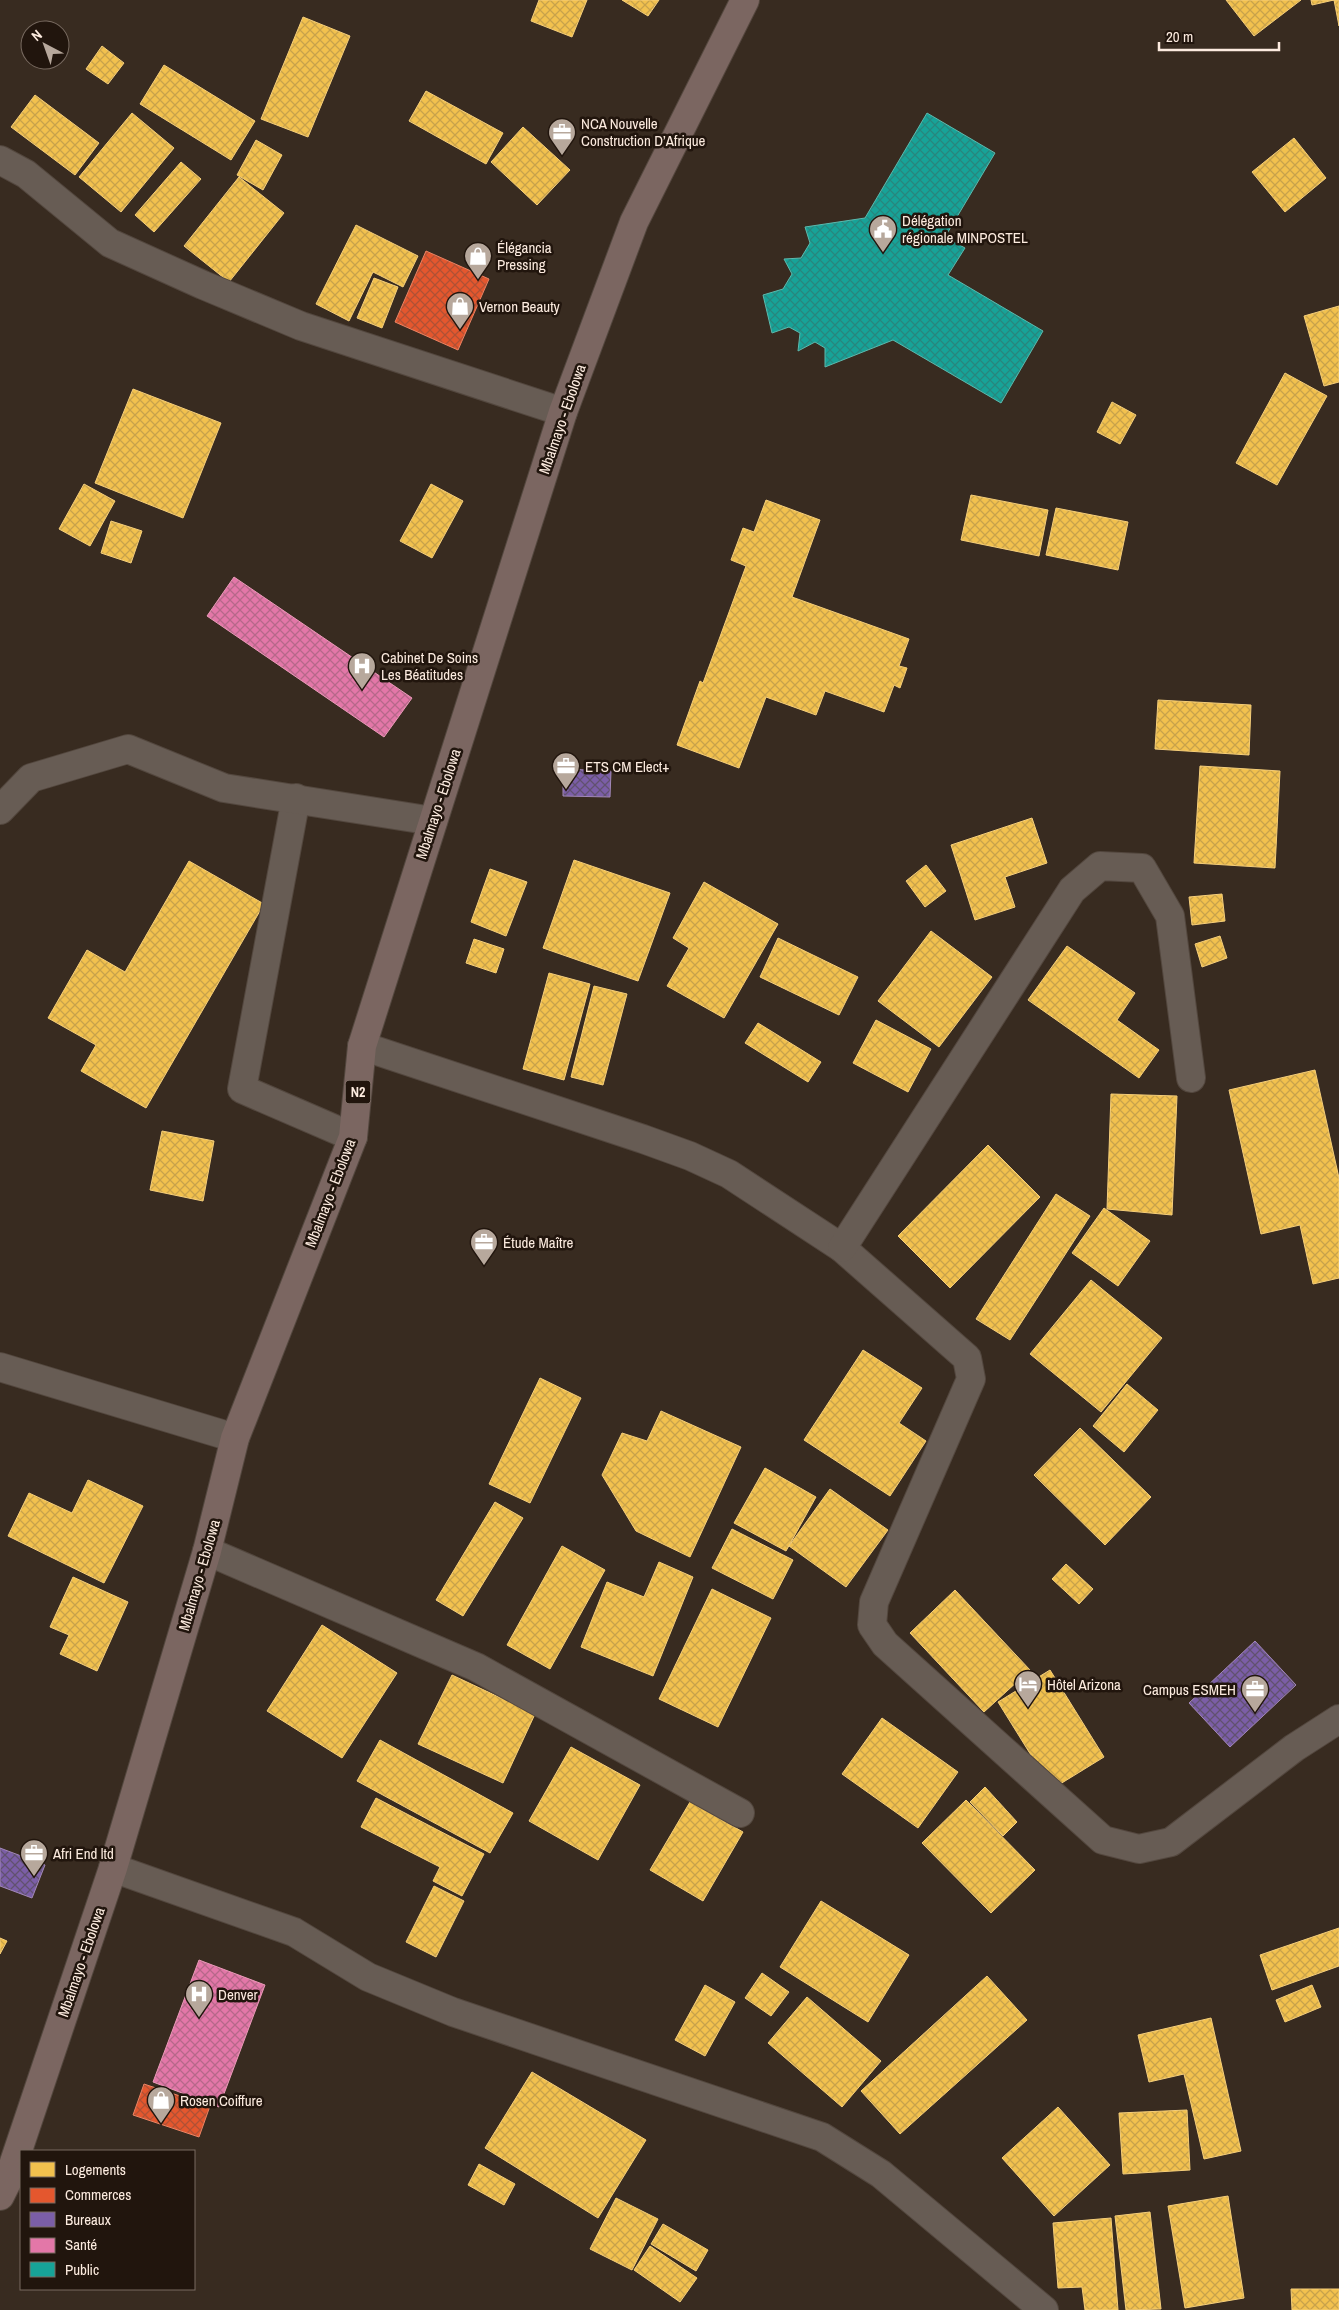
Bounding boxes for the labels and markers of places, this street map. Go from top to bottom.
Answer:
place label: NCA Nouvelle Construction D’Afrique [581,113,706,151]
office icon: NCA Nouvelle Construction D’Afrique [547,117,577,156]
place label: Délégation régionale MINPOSTEL [902,210,1028,248]
public building icon: Délégation régionale MINPOSTEL [868,214,898,253]
place label: Élégancia Pressing [497,237,552,275]
shop icon: Élégancia Pressing [463,241,493,280]
shop icon: Vernon Beauty [445,291,475,330]
place label: Vernon Beauty [479,296,561,317]
place label: Cabinet De Soins Les Béatitudes [381,647,478,685]
hospital icon: Cabinet De Soins Les Béatitudes [347,651,377,690]
office icon: ETS CM Elect+ [551,751,581,790]
place label: ETS CM Elect+ [585,756,669,777]
office icon: Étude Maître [469,1227,499,1266]
place label: Étude Maître [503,1232,574,1253]
hotel icon: Hôtel Arizona [1013,1669,1043,1708]
place label: Hôtel Arizona [1047,1674,1121,1695]
office icon: Campus ESMEH [1240,1674,1270,1713]
place label: Campus ESMEH [1143,1679,1236,1700]
office icon: Afri End ltd [19,1838,49,1877]
place label: Afri End ltd [52,1843,114,1864]
hospital icon: Denver [184,1979,214,2018]
place label: Denver [218,1984,258,2005]
shop icon: Rosen Coiffure [146,2085,176,2124]
place label: Rosen Coiffure [180,2090,263,2111]

